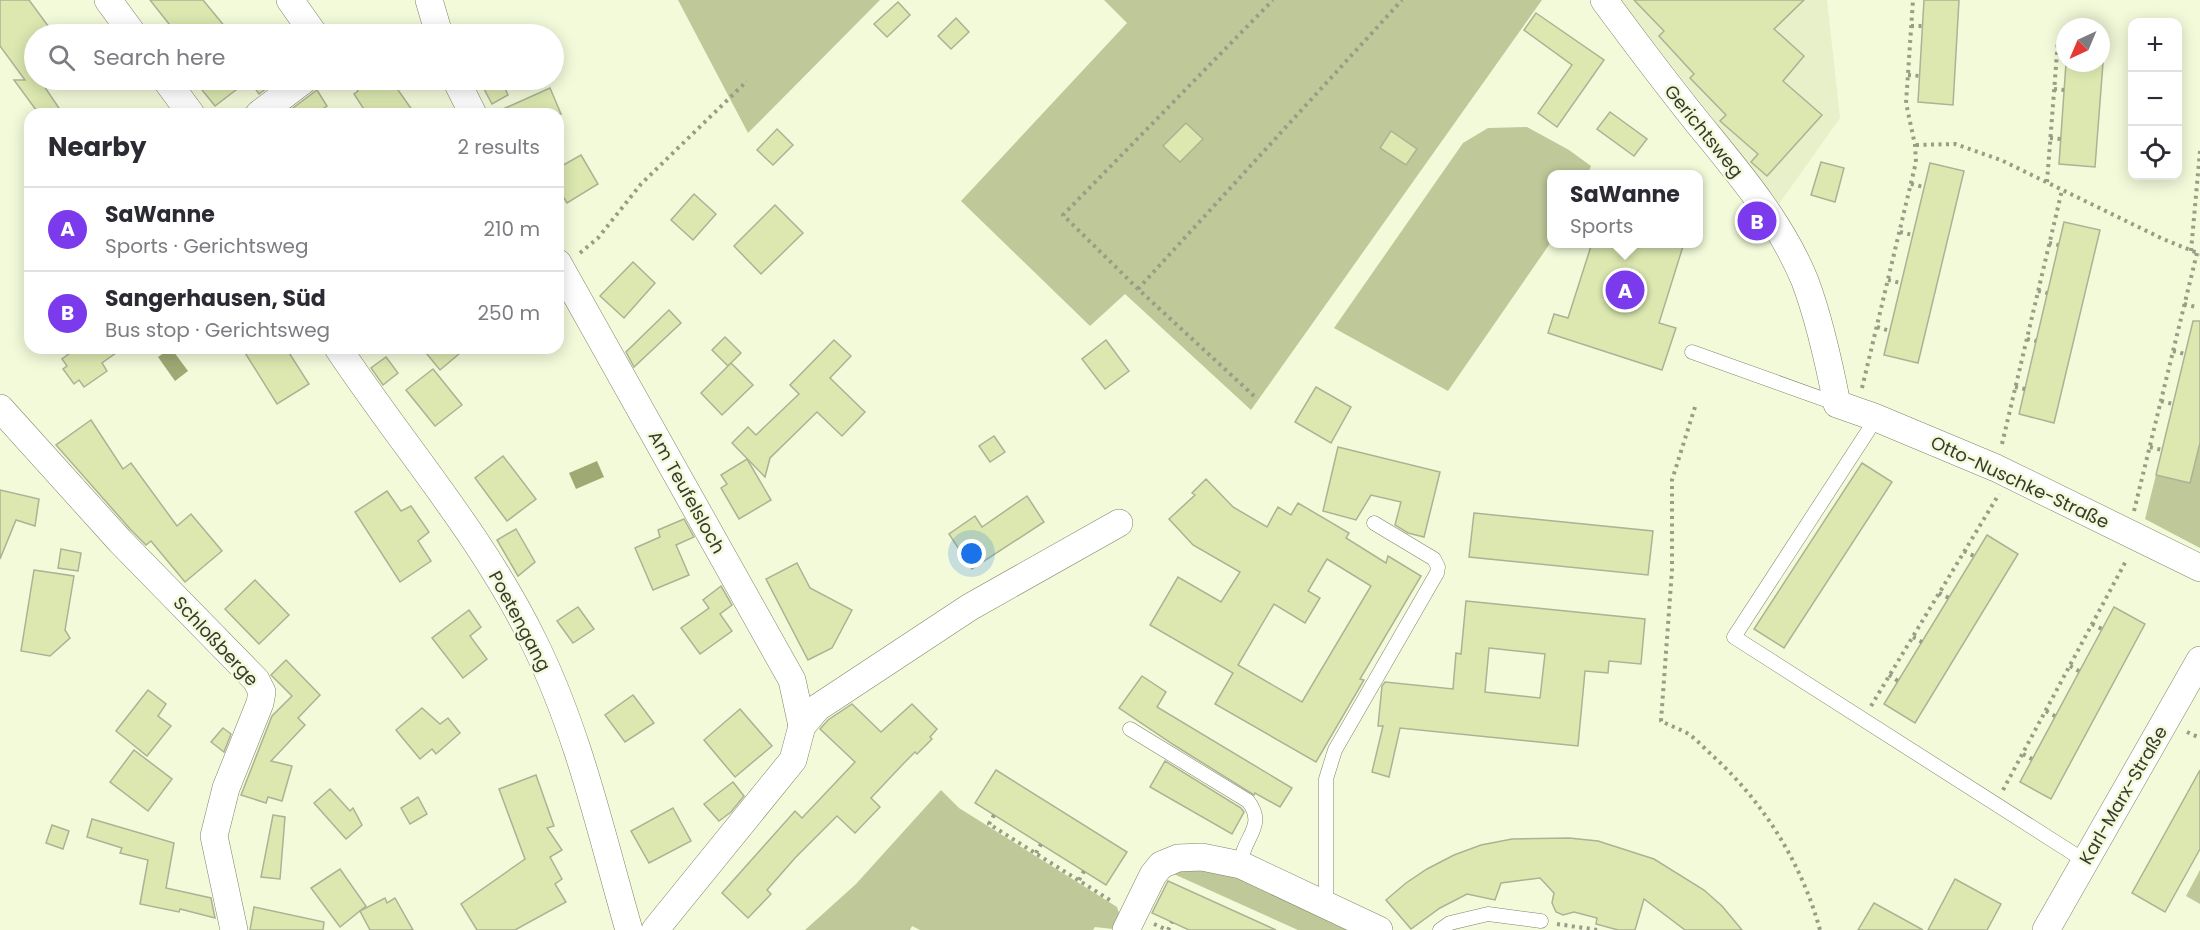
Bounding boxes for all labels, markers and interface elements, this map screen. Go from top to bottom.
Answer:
north arrow [2056,18,2110,72]
map controls [2128,18,2182,180]
button: + [2128,18,2182,72]
search box [24,24,564,90]
icon: search [45,41,78,74]
text: Search here [93,42,226,73]
button: − [2128,72,2182,126]
street label: Gerichtsweg [1659,79,1749,183]
button: locate [2128,126,2182,180]
text: Nearby [48,129,146,165]
text: 2 results [457,133,540,161]
popup [1547,170,1703,248]
text: SaWanne [1570,179,1680,210]
pin: B [1738,198,1776,244]
text: SaWanne [105,199,215,230]
text: Sports [1570,212,1633,240]
text: A [60,215,75,243]
text: 210 m [484,215,540,243]
text: Sports · Gerichtsweg [105,232,308,260]
pin: A [1606,268,1644,312]
text: Sangerhausen, Süd [105,283,326,314]
text: B [61,299,74,327]
text: 250 m [477,299,540,327]
text: Bus stop · Gerichtsweg [105,316,330,344]
street label: Am Teufelsloch [643,426,731,558]
street label: Otto-Nuschke-Straße [1927,430,2113,534]
your location [957,539,986,568]
street label: Poetengang [483,566,557,676]
street label: Schloßberge [168,591,264,691]
street label: Karl-Marx-Straße [2073,721,2173,869]

